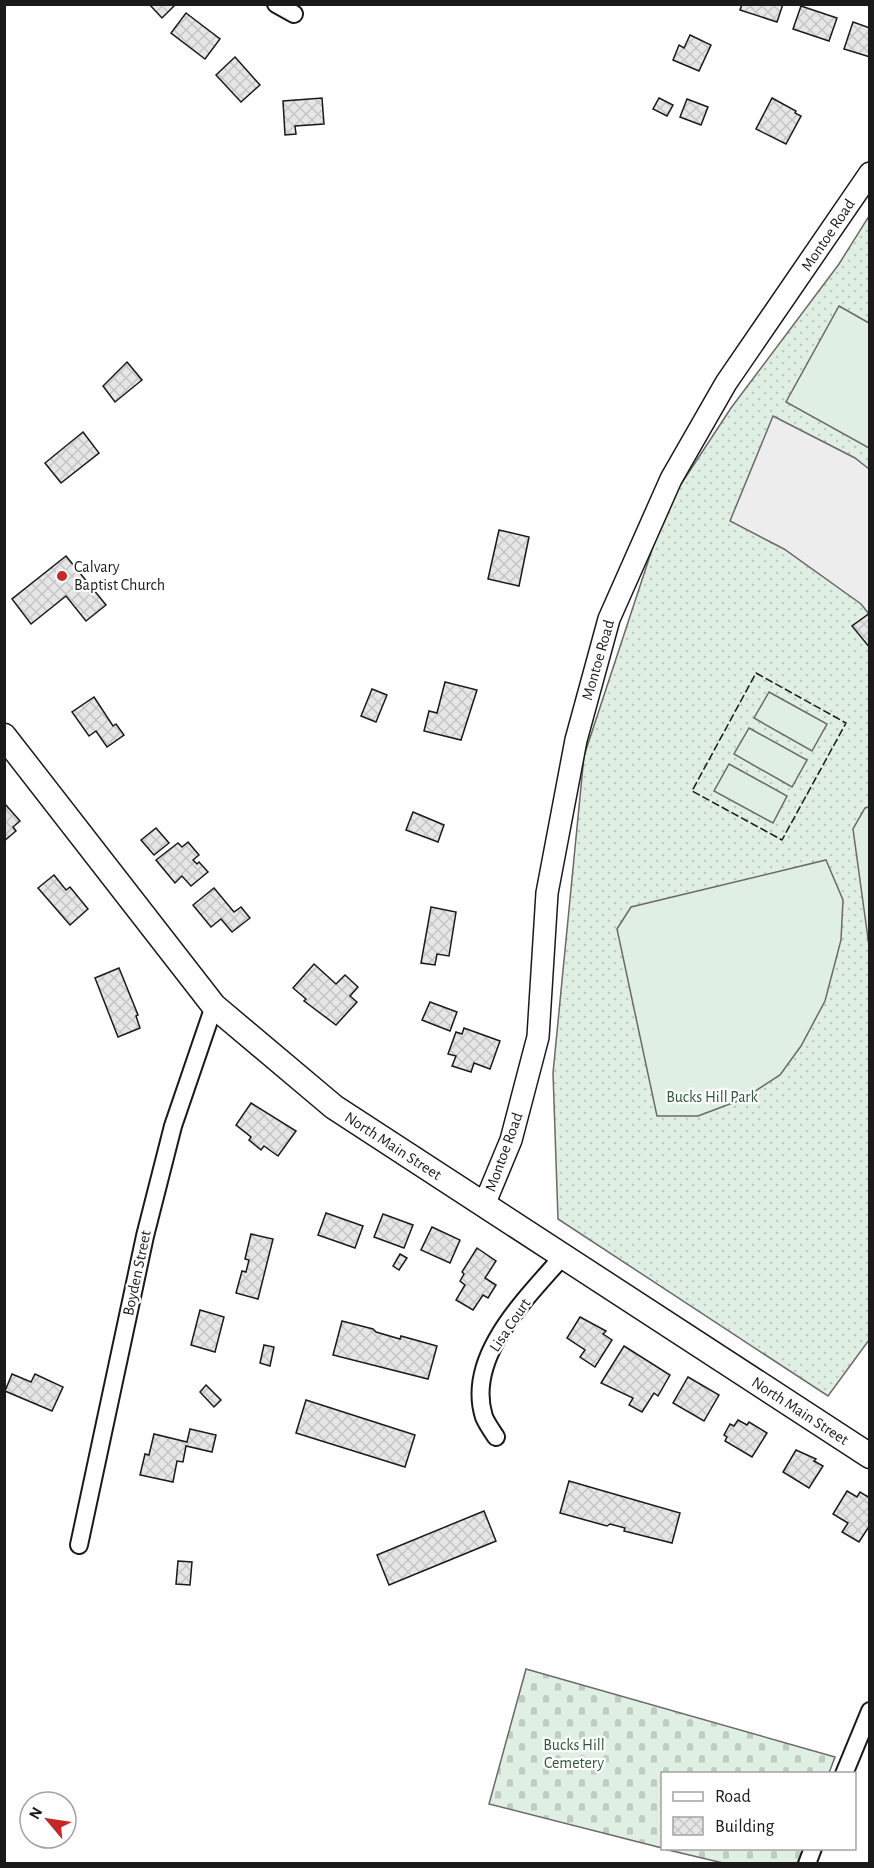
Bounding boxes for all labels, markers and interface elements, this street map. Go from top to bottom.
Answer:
street label: Montoe Road [798,196,858,274]
place label: Calvary Baptist Church [74,559,165,593]
marker: Calvary Baptist Church [55,569,69,583]
street label: Montoe Road [579,618,617,702]
park label: Bucks Hill Park [666,1089,759,1105]
street label: North Main Street [342,1109,444,1183]
street label: Montoe Road [482,1110,526,1194]
street label: Boyden Street [120,1229,155,1317]
street label: Lisa Court [486,1295,534,1355]
street label: North Main Street [749,1374,851,1448]
park label: Bucks Hill Cemetery [543,1737,605,1772]
legend [661,1772,856,1850]
text: Road [715,1788,751,1806]
north arrow [18,1790,78,1850]
text: N [26,1804,45,1822]
text: Building [715,1818,775,1836]

